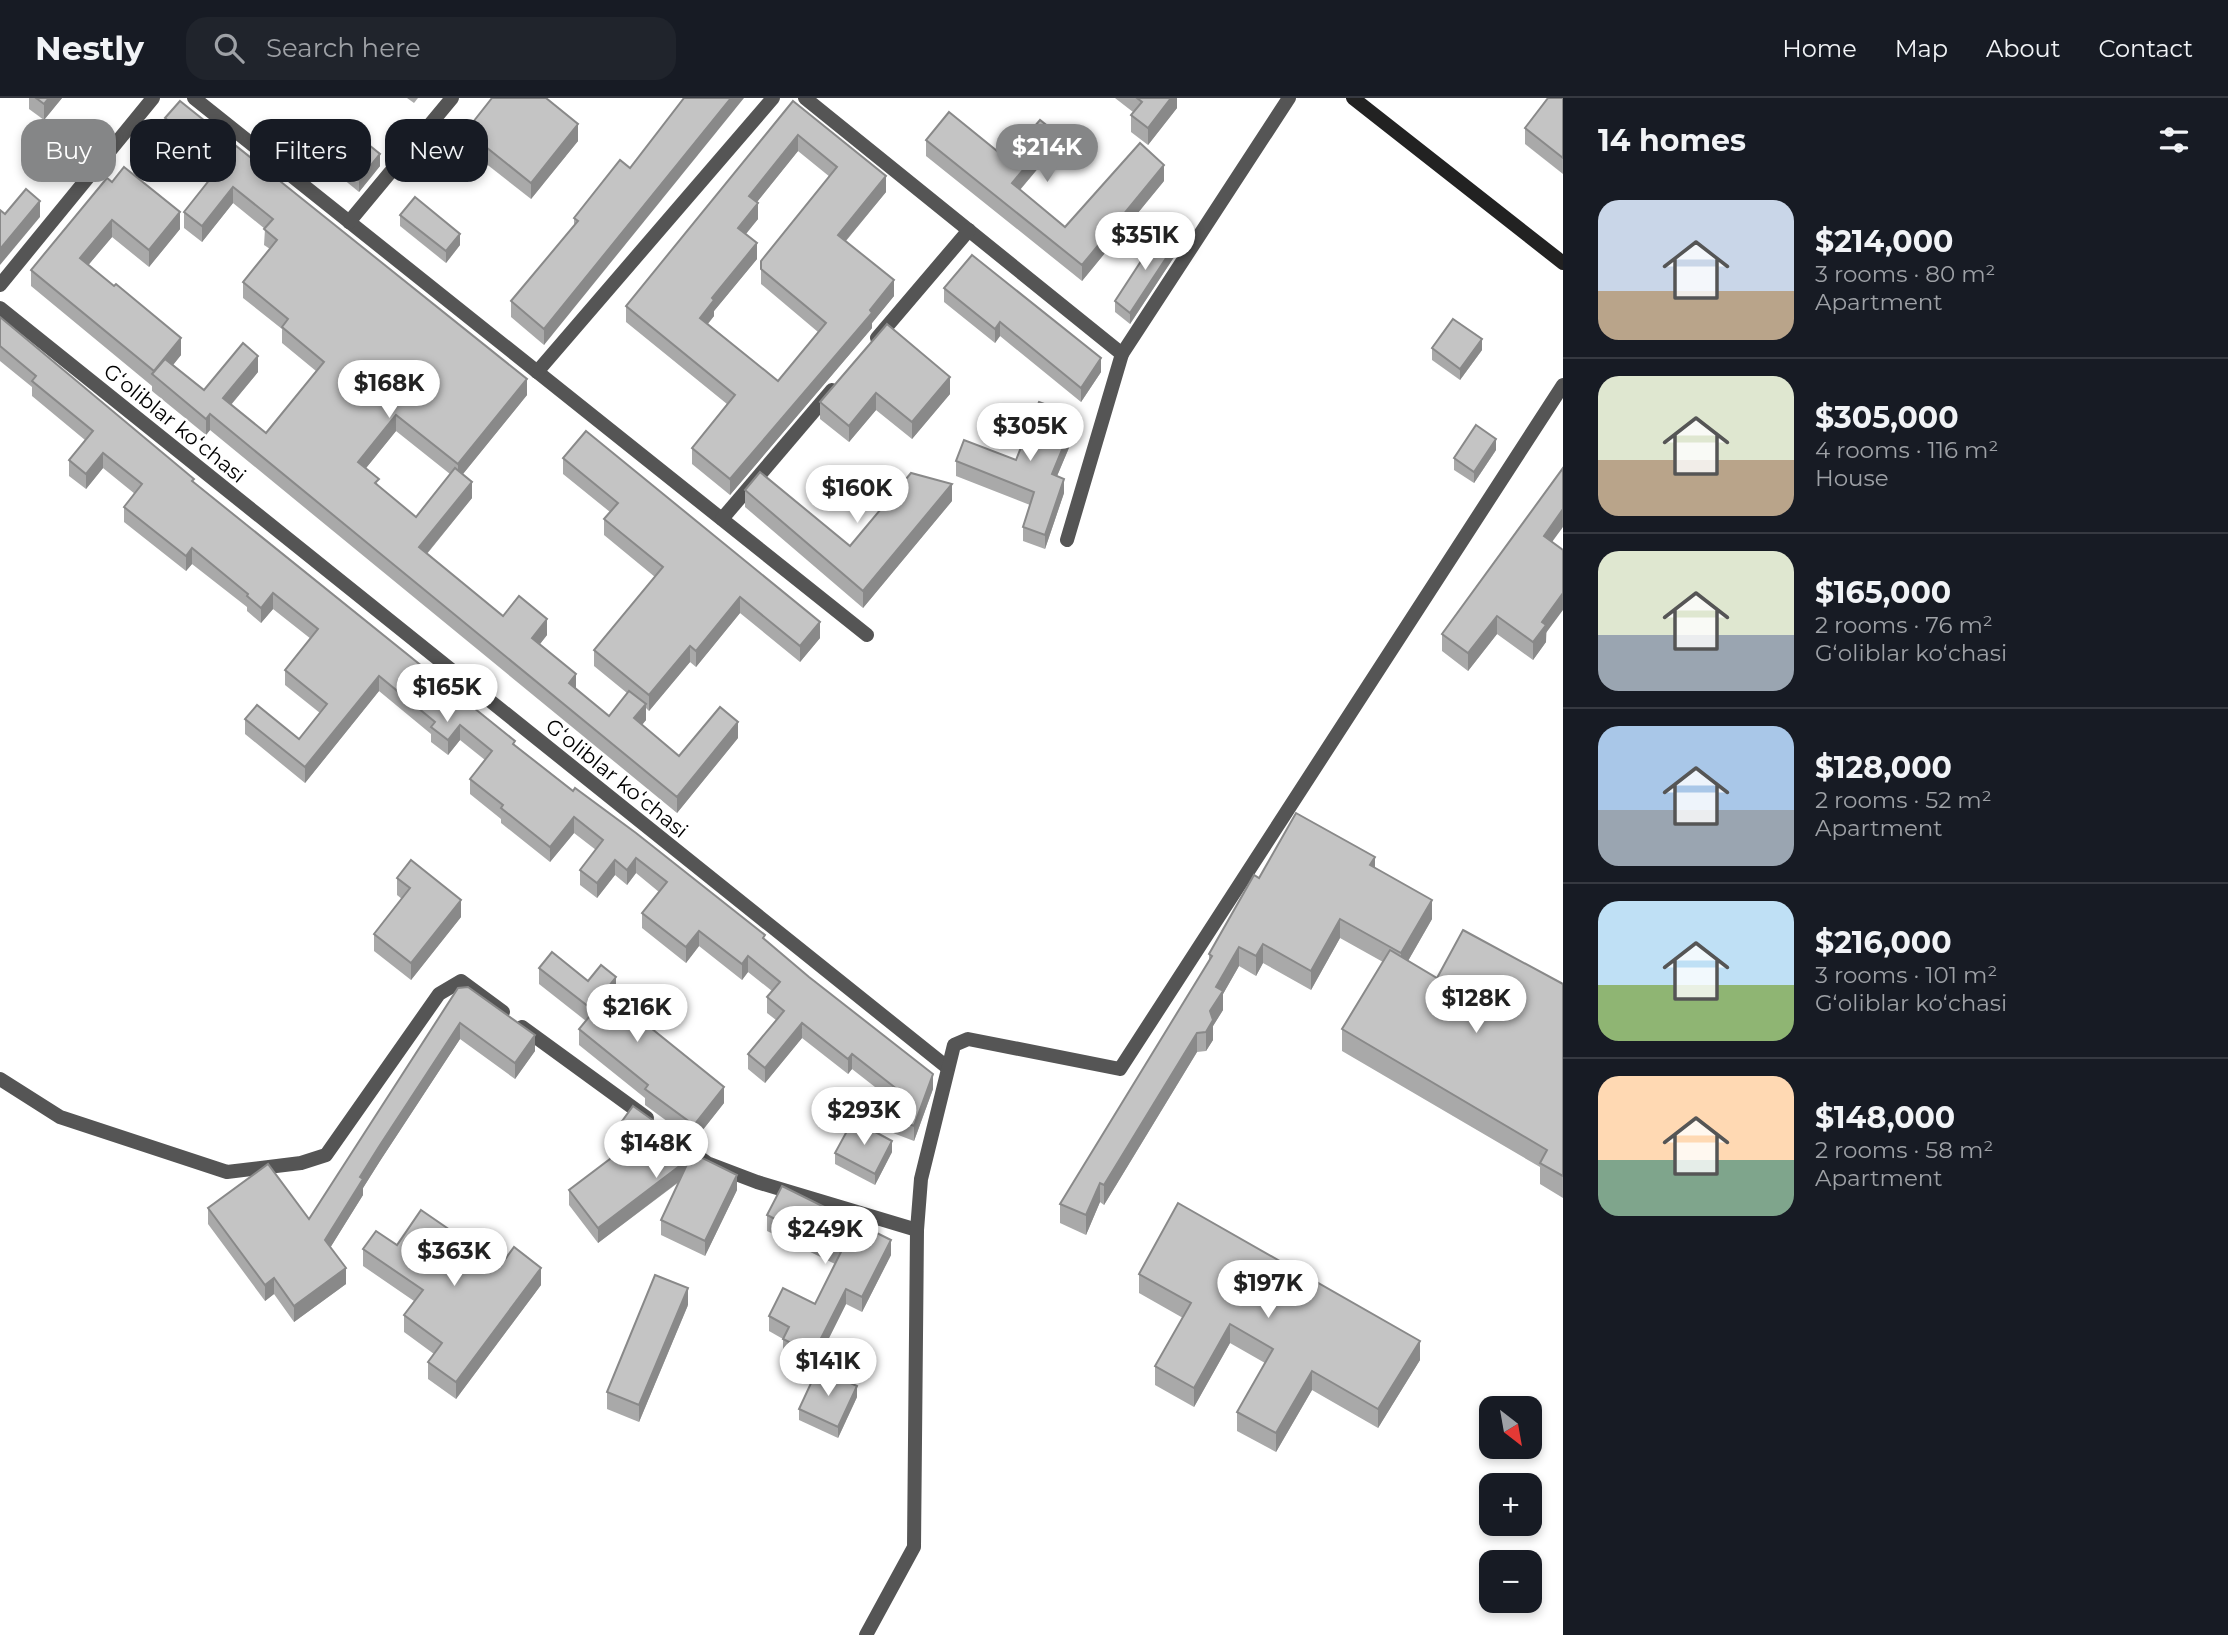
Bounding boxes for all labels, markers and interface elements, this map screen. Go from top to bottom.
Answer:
search box [186,17,676,80]
text: Nestly [35,28,144,68]
icon: search [210,29,248,67]
text: Search here [266,32,421,64]
text: Home [1782,34,1857,63]
text: Map [1895,34,1948,63]
text: About [1986,34,2060,63]
text: Contact [2098,34,2193,63]
chip: Buy [21,119,116,182]
chip: Rent [130,119,236,182]
chip: Filters [250,119,371,182]
chip: New [385,119,488,182]
icon: filters [2155,121,2193,159]
text: 14 homes [1598,122,1746,159]
pin: $214K [998,125,1096,184]
text: $214K [1012,133,1082,161]
pin: $351K [1096,212,1194,272]
text: $351K [1111,221,1179,249]
text: $214,000 [1815,223,1953,260]
icon: home [1654,228,1738,312]
text: 3 rooms · 80 m² [1815,260,1995,288]
text: Apartment [1815,288,1943,316]
street label: Gʻoliblar koʻchasi [99,358,251,488]
pin: $168K [340,360,438,420]
text: $168K [354,369,424,397]
text: $305,000 [1815,399,1959,436]
pin: $305K [981,404,1079,463]
icon: home [1654,404,1738,488]
text: $305K [993,412,1067,440]
text: 4 rooms · 116 m² [1815,436,1998,464]
text: House [1815,464,1889,492]
pin: $160K [808,466,906,525]
text: $160K [822,474,892,502]
text: $165,000 [1815,574,1951,611]
icon: home [1654,579,1738,663]
text: 2 rooms · 76 m² [1815,611,1993,639]
text: Gʻoliblar koʻchasi [1815,639,2007,667]
pin: $165K [398,664,496,724]
text: $165K [413,673,481,701]
street label: Gʻoliblar koʻchasi [541,713,693,843]
text: $128,000 [1815,749,1952,786]
icon: home [1654,754,1738,838]
text: 2 rooms · 52 m² [1815,786,1992,814]
text: Apartment [1815,814,1943,842]
text: $216,000 [1815,924,1952,961]
icon: home [1654,929,1738,1013]
text: 3 rooms · 101 m² [1815,961,1997,989]
pin: $128K [1427,976,1525,1035]
pin: $216K [588,984,686,1044]
text: $128K [1441,984,1511,1012]
text: Gʻoliblar koʻchasi [1815,989,2007,1017]
text: $216K [603,993,671,1021]
pin: $293K [815,1088,913,1147]
text: $293K [827,1096,901,1124]
text: $148,000 [1815,1099,1955,1136]
icon: home [1654,1104,1738,1188]
pin: $148K [607,1121,705,1180]
text: $148K [620,1129,692,1157]
text: 2 rooms · 58 m² [1815,1136,1993,1164]
text: Apartment [1815,1164,1943,1192]
pin: $249K [776,1206,874,1266]
text: $249K [787,1215,863,1243]
pin: $363K [405,1228,503,1288]
text: $363K [417,1237,491,1265]
pin: $197K [1219,1260,1317,1320]
text: $197K [1233,1269,1303,1297]
pin: $141K [779,1338,877,1398]
text: $141K [796,1347,860,1375]
north arrow [1479,1396,1542,1460]
map controls [1479,1396,1542,1613]
button: + [1479,1473,1542,1536]
button: − [1479,1550,1542,1613]

